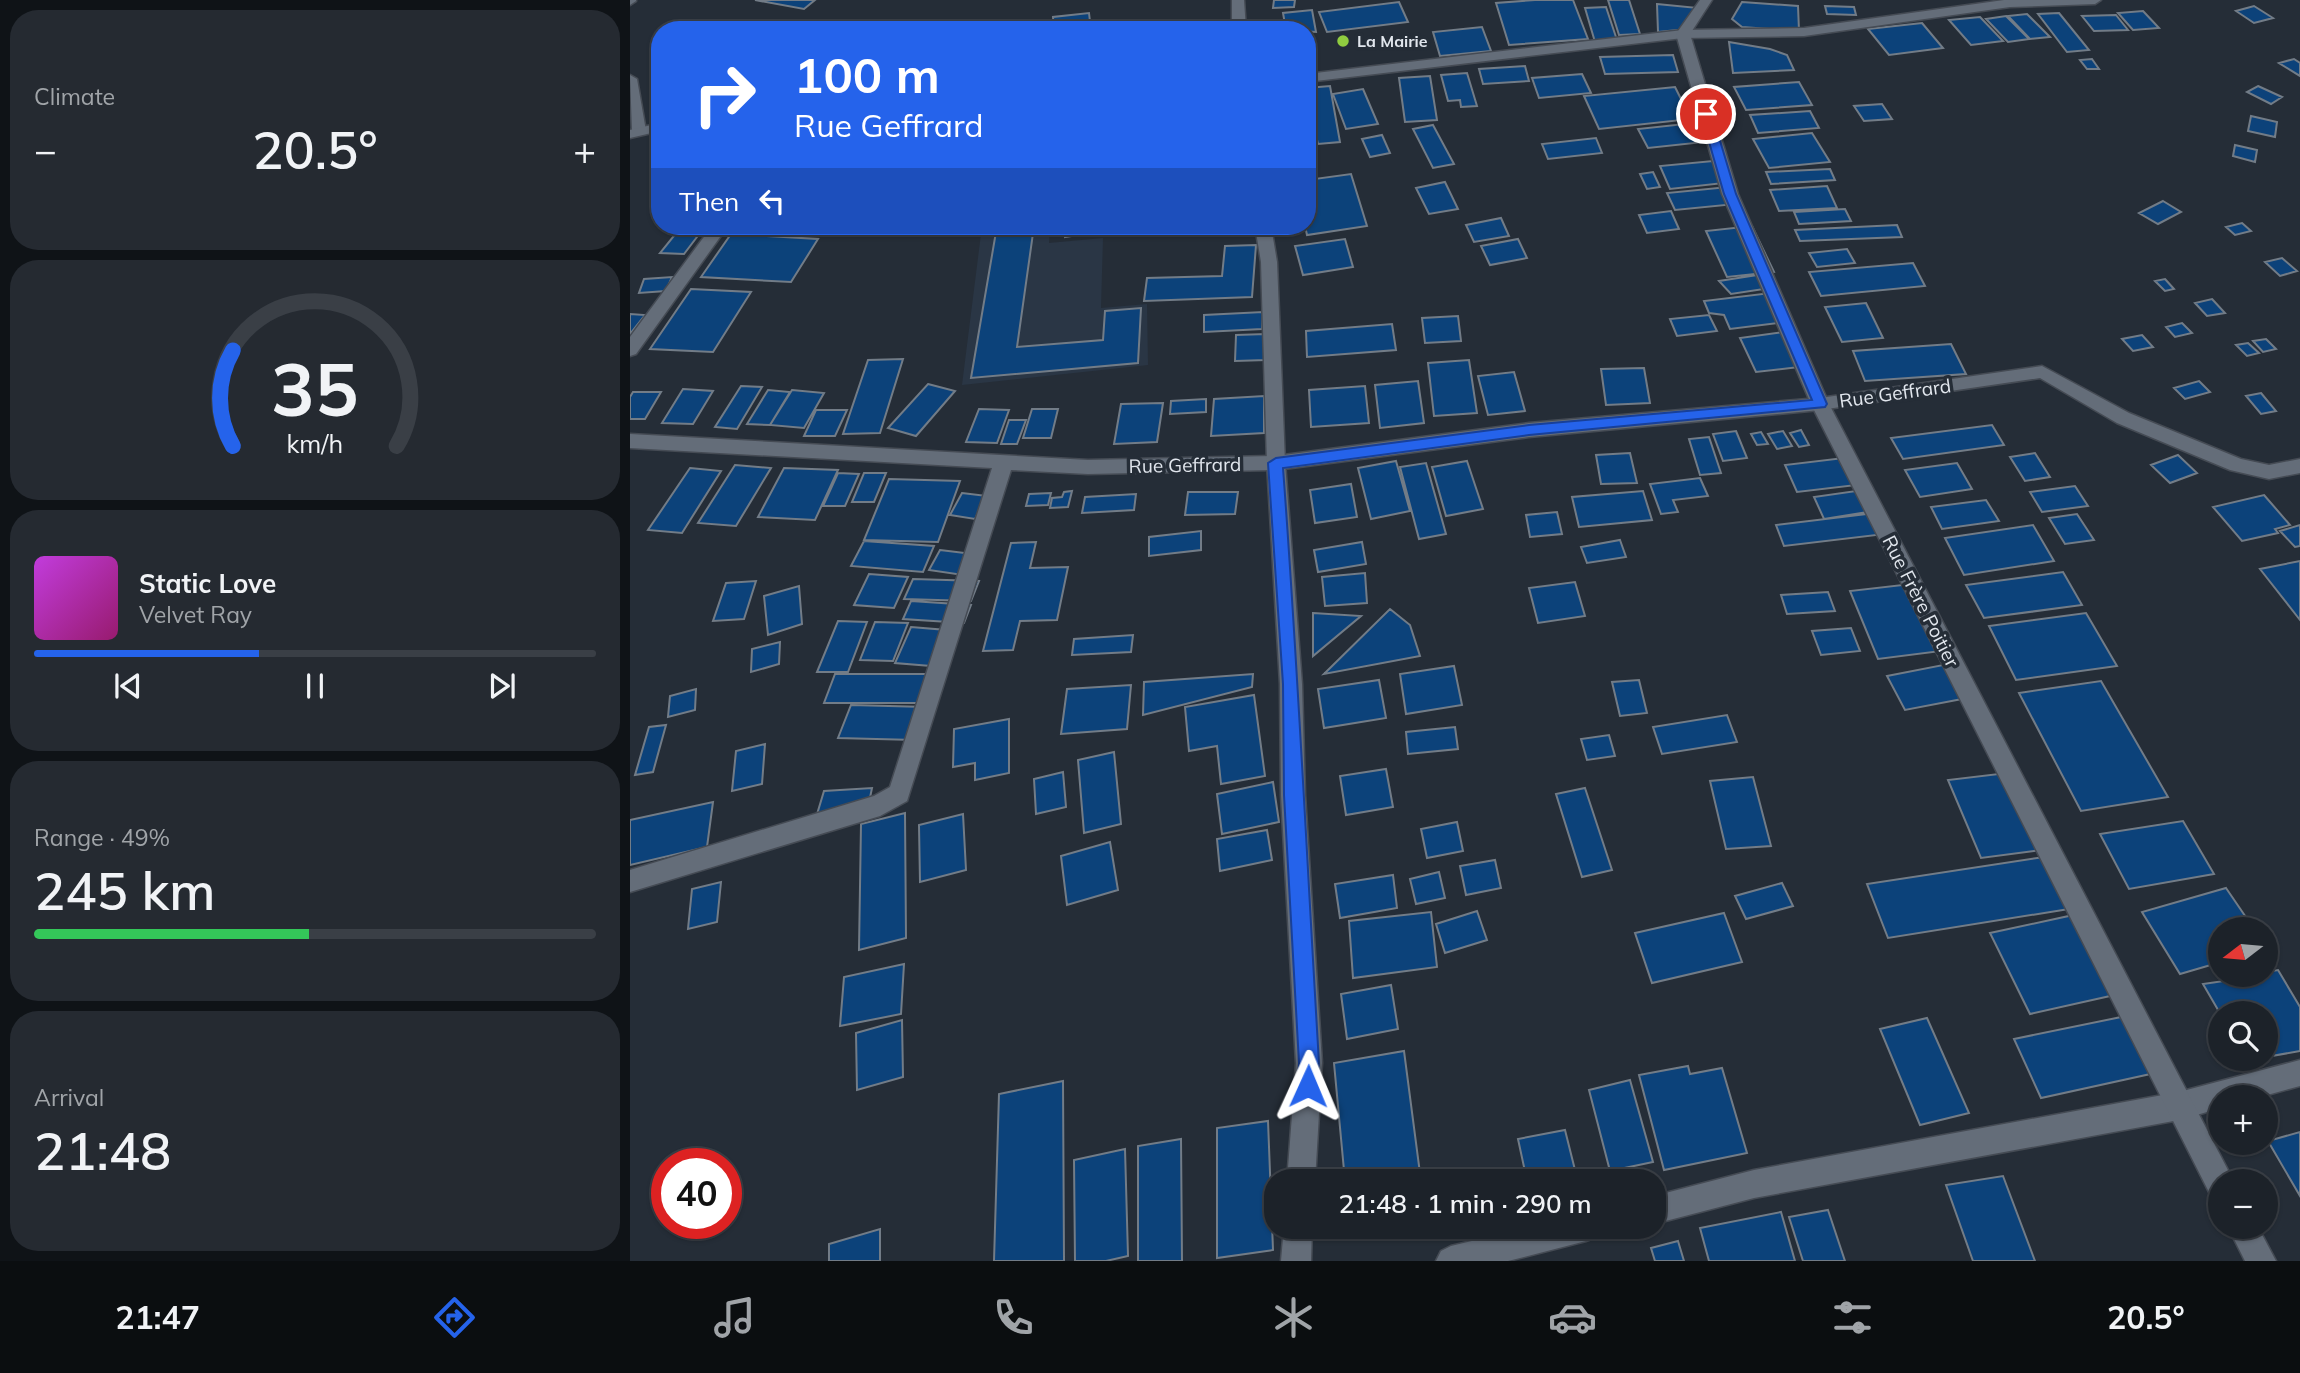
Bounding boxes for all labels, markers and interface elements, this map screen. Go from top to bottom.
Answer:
place label: La Mairie [1357,31,1428,51]
marker: La Mairie [1335,33,1351,49]
text: 100 m [794,44,940,105]
icon: right [679,49,770,140]
text: Climate [34,82,115,111]
pin [1676,84,1736,144]
icon: arrive [1687,95,1725,133]
text: Rue Geffrard [794,105,984,145]
text: 20.5° [252,117,378,182]
text: − [34,126,57,174]
text: + [573,126,596,174]
icon: left [753,182,791,220]
text: Then [679,185,739,218]
text: 35 [271,344,359,435]
street label: Rue Geffrard [1838,373,1952,413]
text: km/h [287,428,343,459]
street label: Rue Geffrard [1129,452,1241,478]
street label: Rue Frère Poitier [1877,531,1965,671]
text: Static Love [139,567,276,600]
text: Velvet Ray [139,600,252,629]
icon: previous [109,667,147,705]
icon: pause [296,667,334,705]
icon: next [483,667,521,705]
text: Range · 49% [34,823,170,852]
text: 245 km [34,858,215,923]
north arrow [2208,917,2278,987]
map controls [2208,917,2278,1239]
button: search [2208,1001,2278,1071]
position arrow [1271,1049,1345,1123]
text: Arrival [34,1083,104,1112]
button: + [2208,1085,2278,1155]
text: 21:48 [34,1118,171,1183]
speed limit sign: 40 [651,1148,742,1239]
button: − [2208,1169,2278,1239]
text: 21:48 · 1 min · 290 m [1338,1187,1592,1220]
icon: directions [430,1293,479,1342]
icon: music [710,1293,759,1342]
icon: phone [989,1293,1038,1342]
icon: climate [1269,1293,1318,1342]
icon: car [1548,1293,1597,1342]
icon: filters [1828,1293,1877,1342]
text: 21:47 [115,1297,200,1337]
text: 20.5° [2107,1297,2185,1337]

